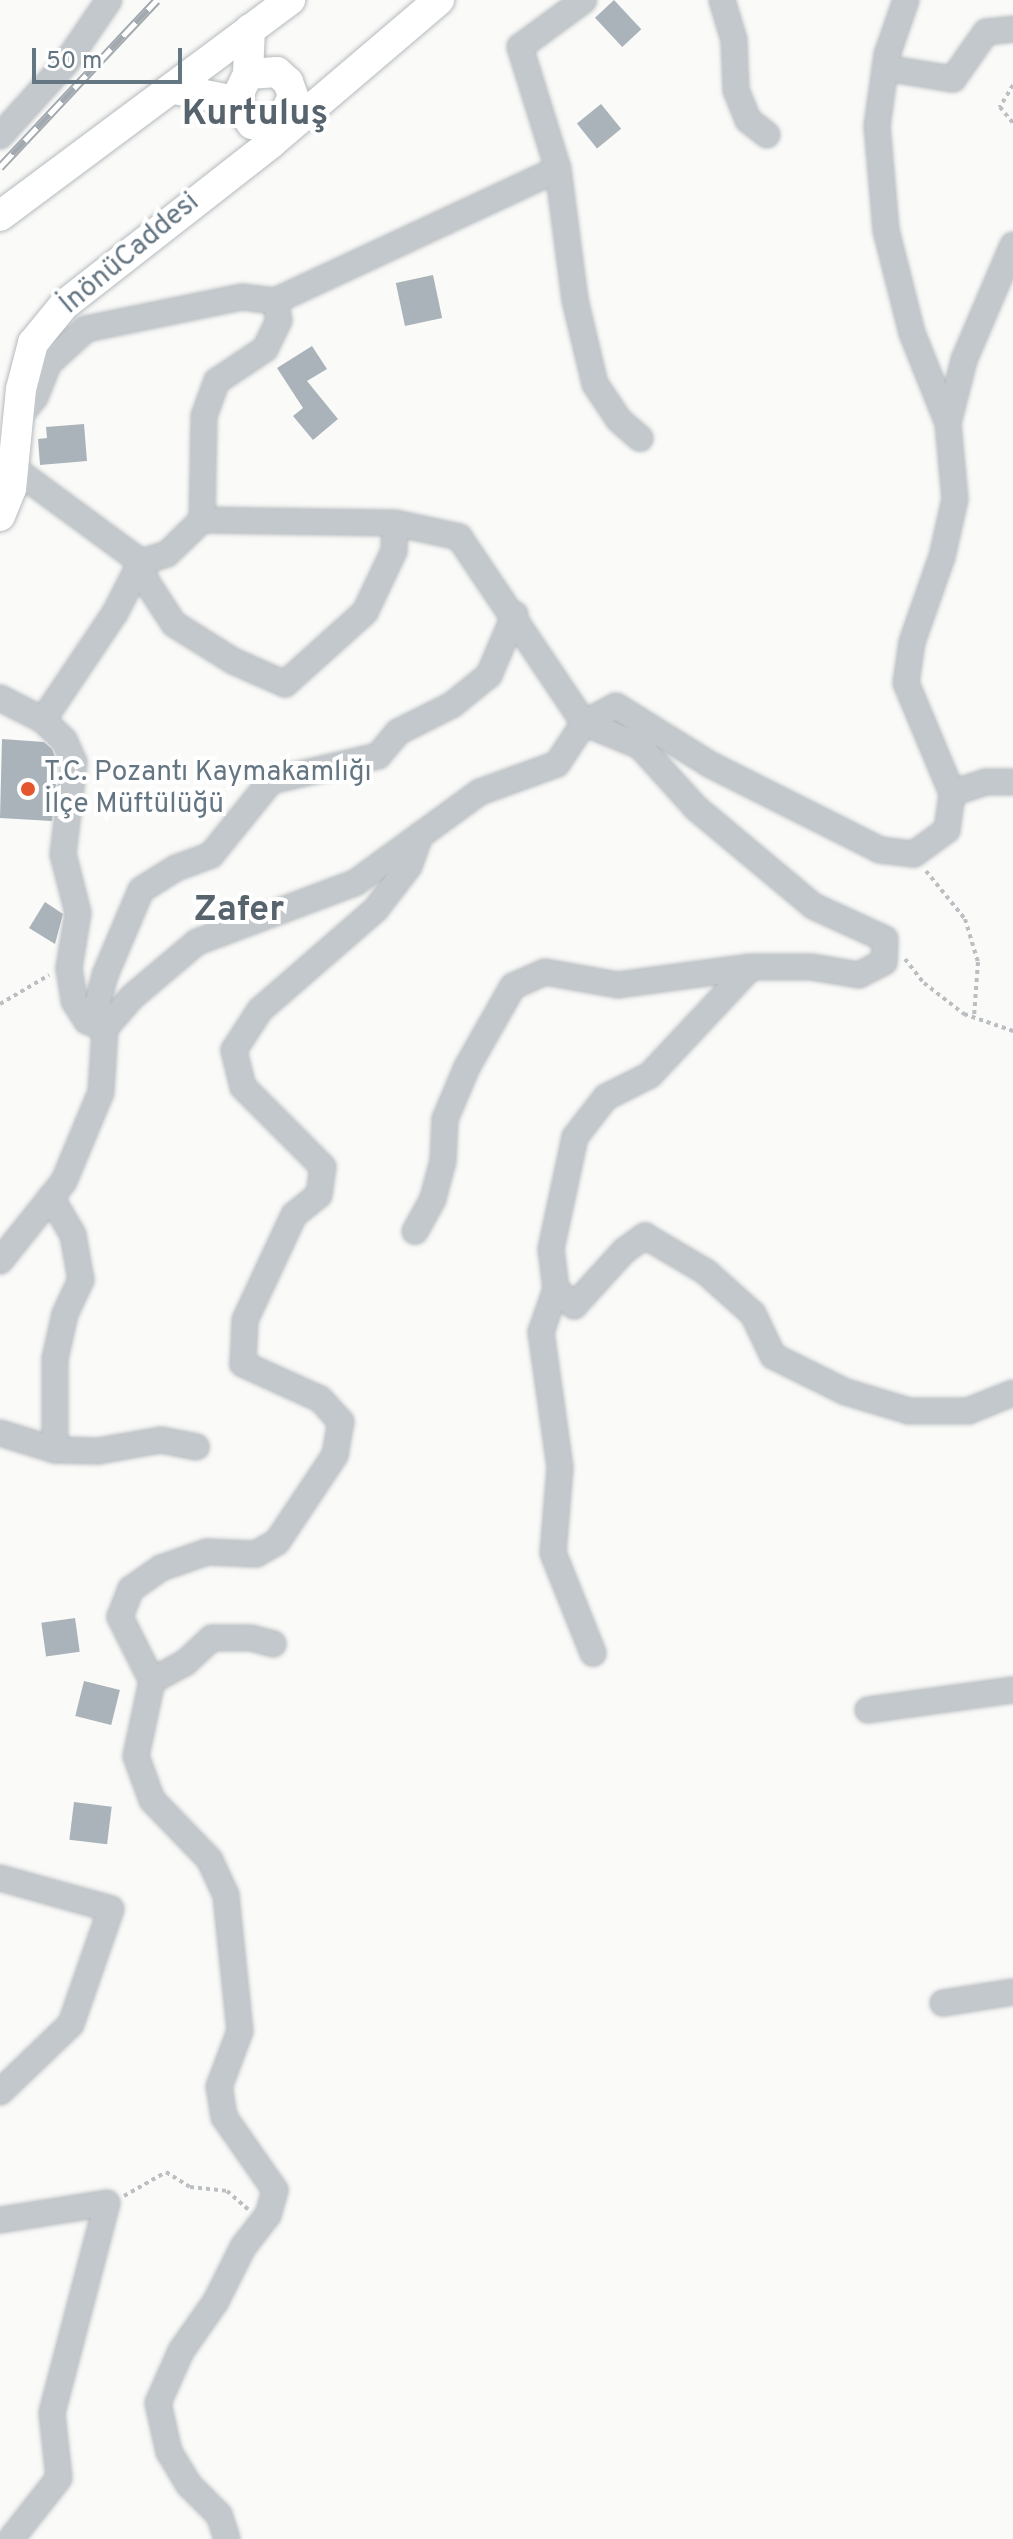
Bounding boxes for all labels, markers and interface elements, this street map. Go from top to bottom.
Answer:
scale bar [36,32,186,82]
text: 50 m [46,47,102,77]
district label: Kurtuluş [182,94,328,138]
street label: İnönüCaddesi [54,186,206,322]
place label: T.C. Pozantı Kaymakamlığı İlçe Müftülüğü [44,756,372,822]
marker: T.C. Pozantı Kaymakamlığı İlçe Müftülüğü [19,780,37,798]
district label: Zafer [194,890,284,934]

